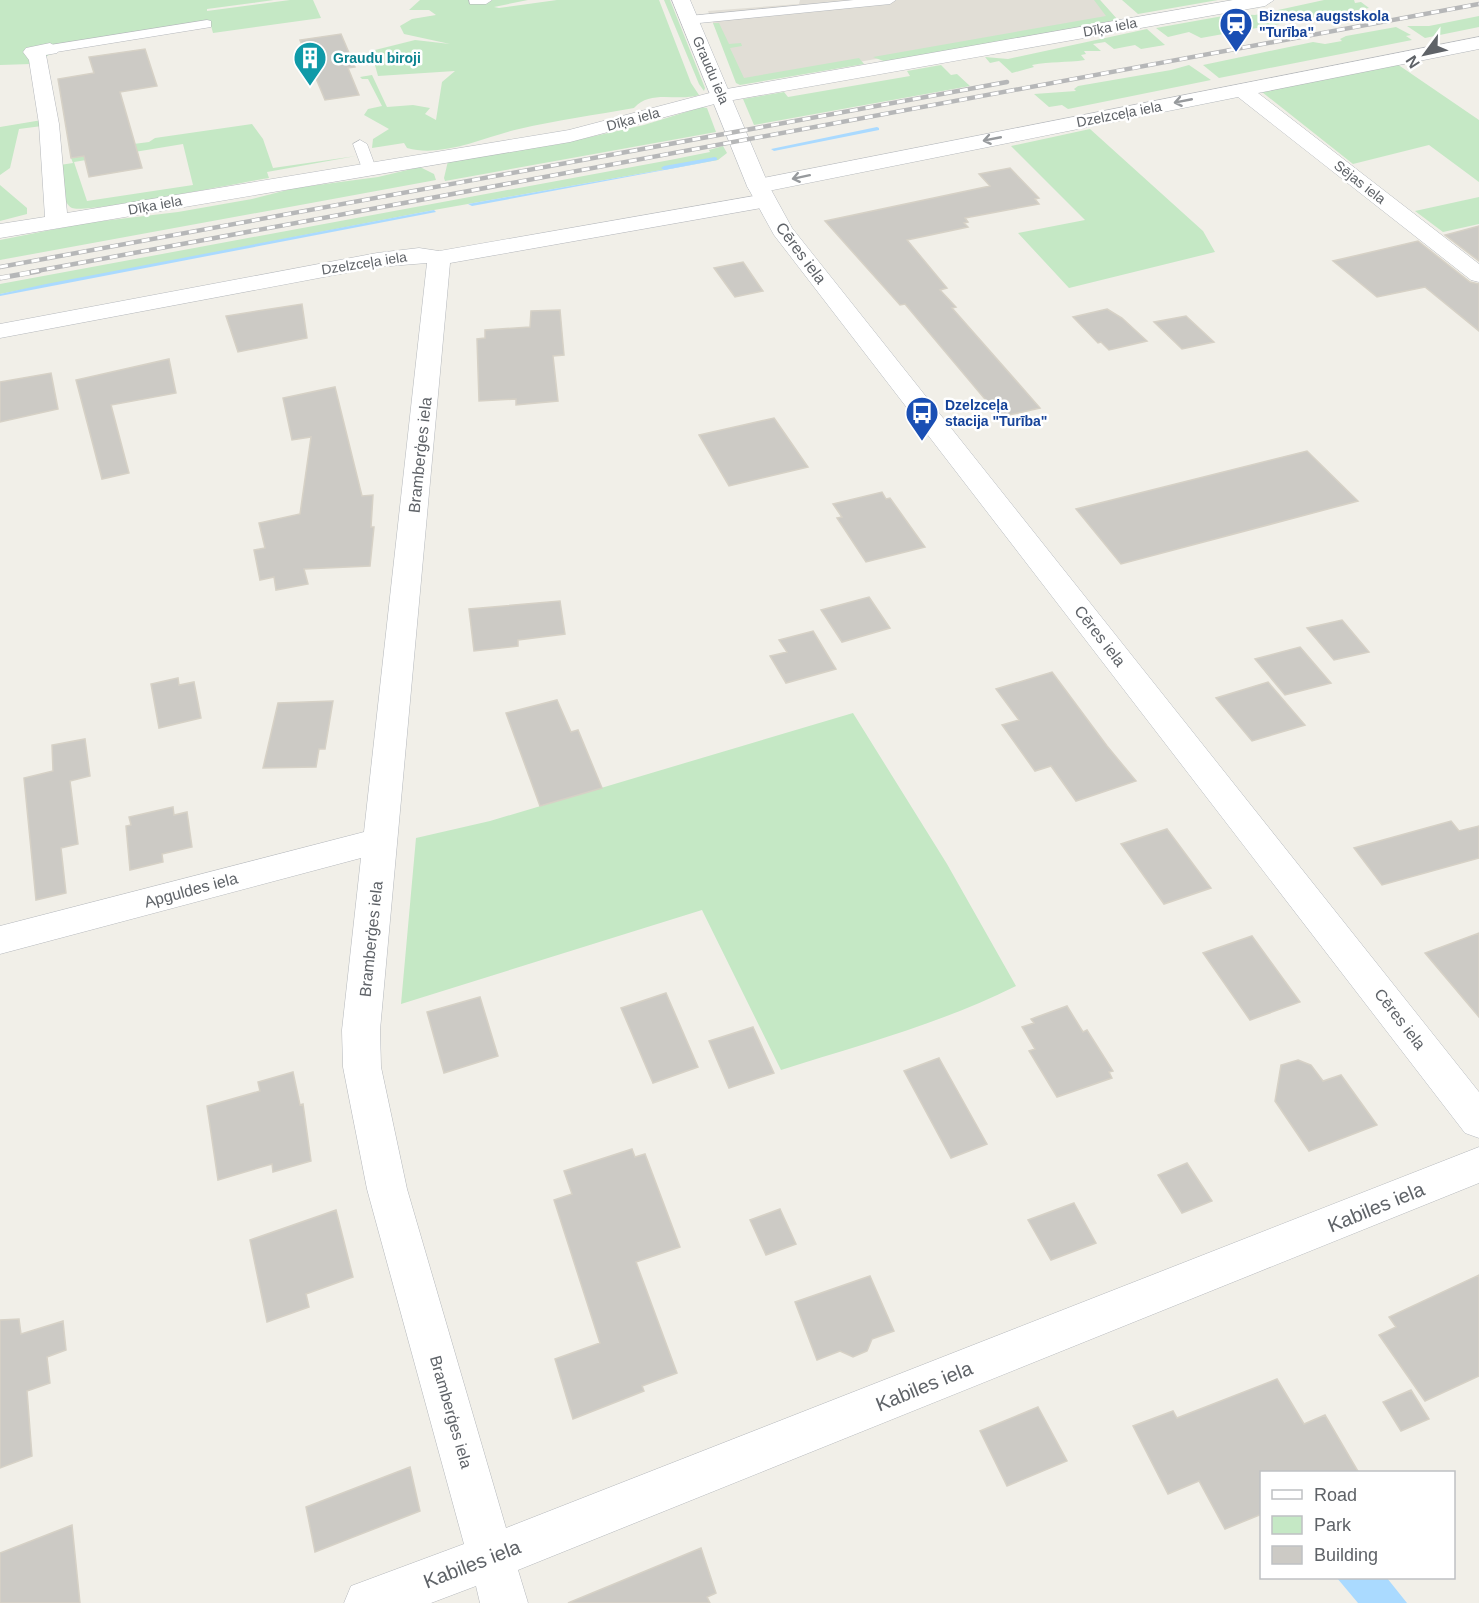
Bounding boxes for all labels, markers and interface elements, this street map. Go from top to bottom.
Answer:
station icon: Biznesa augstskola "Turība" [1218,6,1254,53]
place label: Biznesa augstskola "Turība" [1259,8,1389,40]
street label: Dīķa iela [1082,14,1138,40]
north arrow [1395,24,1455,84]
street label: Graudu iela [689,34,733,107]
building icon: Graudu biroji [292,40,328,87]
place label: Graudu biroji [333,50,421,66]
text: N [1403,52,1423,71]
one-way arrow [1174,96,1194,107]
street label: Dzelzceļa iela [1075,98,1163,130]
street label: Dīķa iela [605,104,662,134]
one-way arrow [983,134,1002,145]
street label: Sējas iela [1331,157,1389,207]
one-way arrow [792,172,811,184]
street label: Dīķa iela [127,192,183,218]
street label: Cēres iela [773,219,830,287]
street label: Dzelzceļa iela [320,248,408,278]
bus stop icon: Dzelzceļa stacija "Turība" [904,395,940,442]
street label: Bramberģes iela [405,396,435,514]
place label: Dzelzceļa stacija "Turība" [945,397,1048,429]
street label: Cēres iela [1071,602,1129,670]
street label: Apguldes iela [142,869,240,911]
street label: Bramberģes iela [356,880,386,998]
street label: Cēres iela [1371,985,1429,1053]
street label: Kabiles iela [1324,1177,1428,1236]
street label: Bramberģes iela [427,1354,475,1470]
street label: Kabiles iela [872,1356,976,1415]
legend [1260,1471,1455,1579]
text: Road [1314,1485,1357,1505]
text: Park [1314,1515,1352,1535]
street label: Kabiles iela [420,1535,525,1593]
text: Building [1314,1545,1378,1565]

